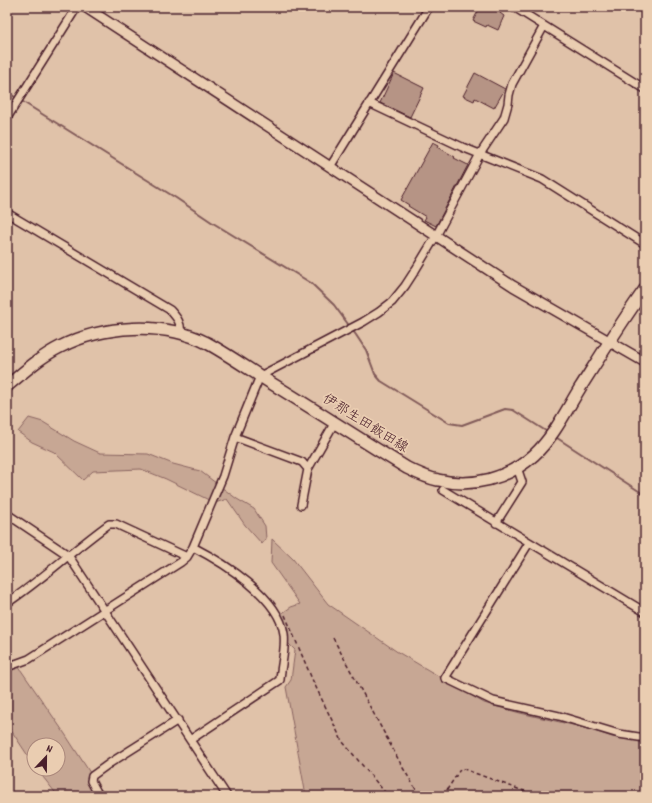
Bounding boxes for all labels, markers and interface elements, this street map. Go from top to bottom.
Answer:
street label: 伊那生田飯田線 [318,390,412,458]
north arrow [26,737,66,777]
text: N [43,741,55,758]

